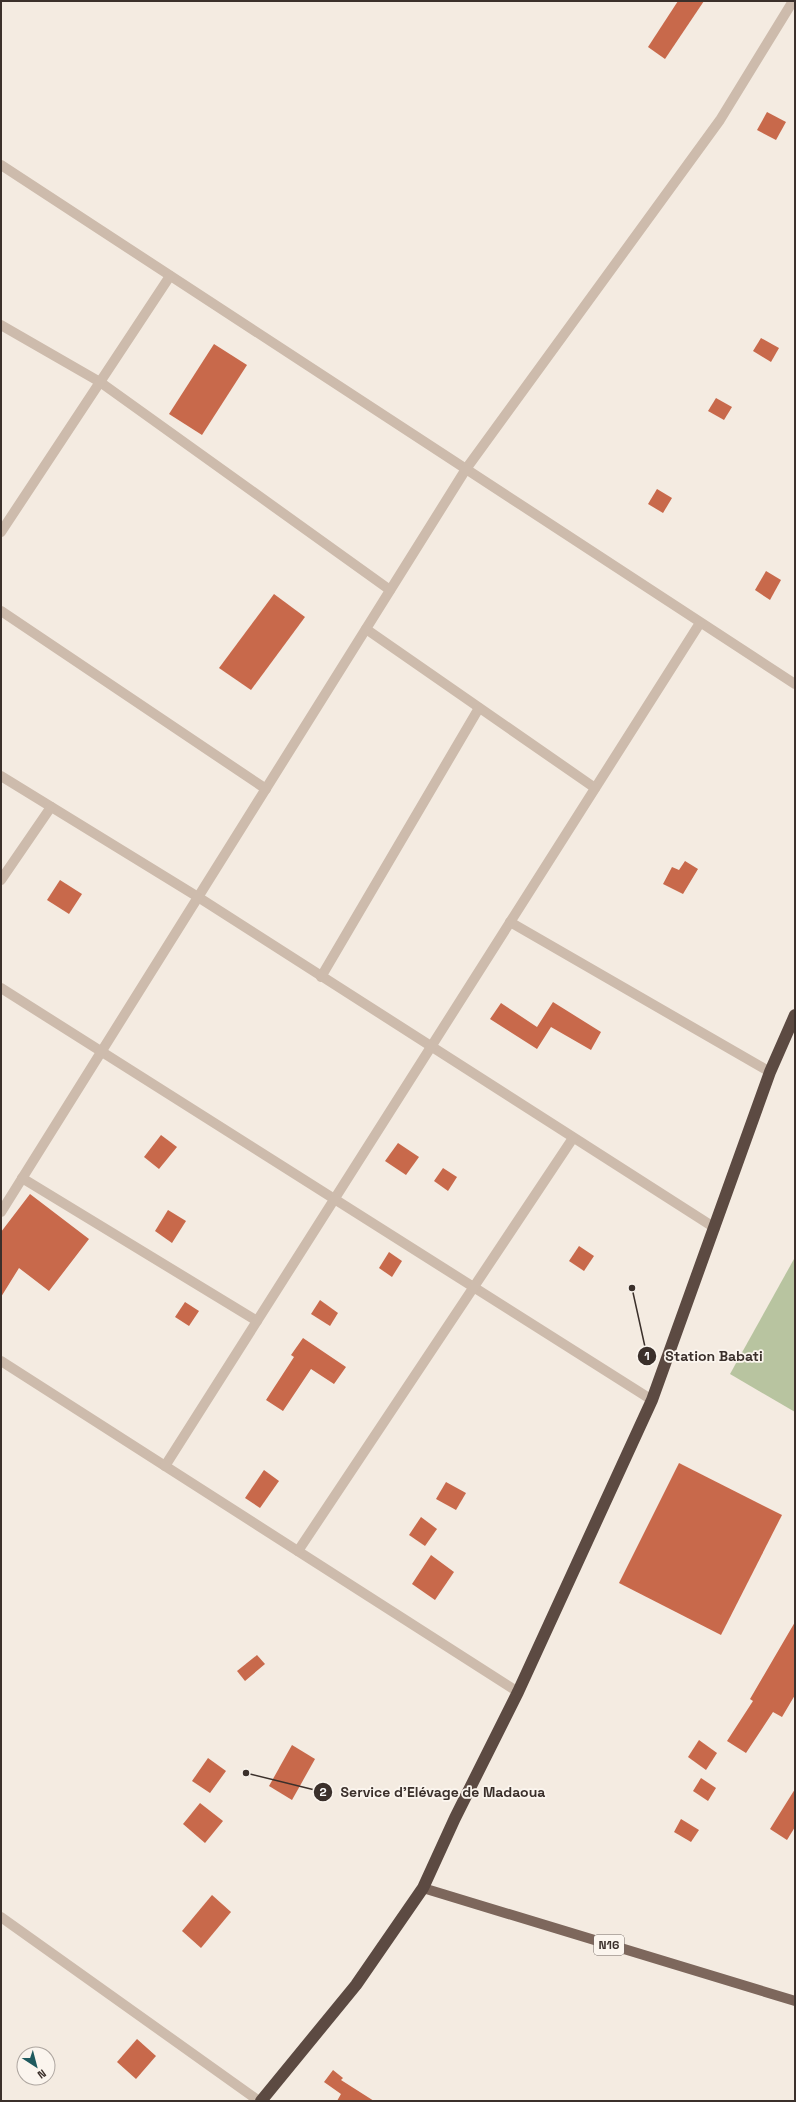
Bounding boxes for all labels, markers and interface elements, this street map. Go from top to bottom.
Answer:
callout: Station Babati [637,1343,771,1369]
text: Station Babati [665,1347,763,1365]
text: 1 [644,1348,650,1364]
callout: Service d'Elévage de Madaoua [313,1779,554,1805]
text: Service d'Elévage de Madaoua [341,1783,545,1801]
text: 2 [319,1784,327,1800]
road number: N16 [594,1935,624,1955]
north arrow [16,2046,56,2086]
text: N [35,2066,49,2082]

